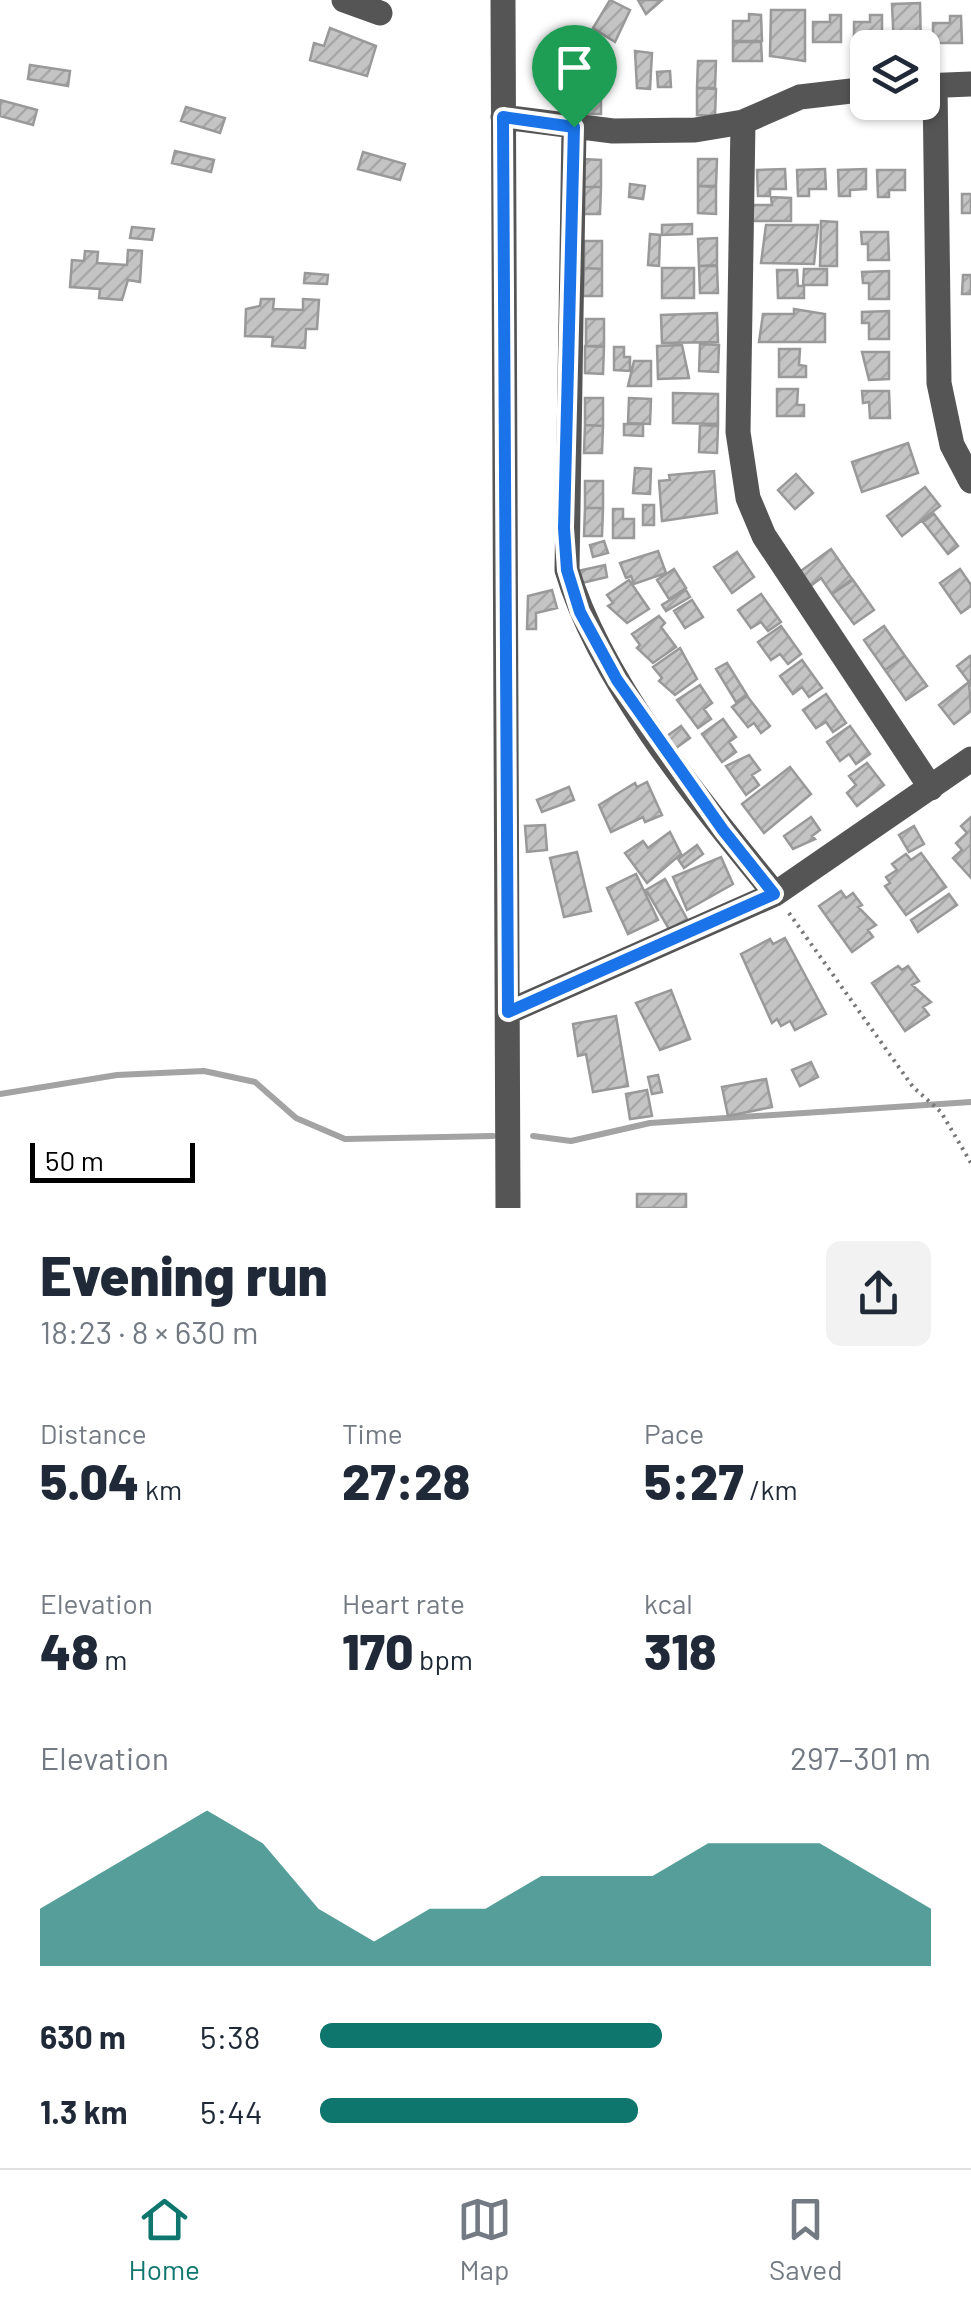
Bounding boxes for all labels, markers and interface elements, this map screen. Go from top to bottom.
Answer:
pin [532,25,617,128]
map controls [850,30,940,120]
button: layers [850,30,940,120]
icon: arrive [547,40,602,95]
scale bar [30,1138,195,1182]
text: 50 m [45,1143,104,1177]
text: Evening run [40,1241,328,1307]
button: share [826,1241,931,1346]
text: 18:23 · 8 × 630 m [40,1312,259,1350]
text: Distance [40,1416,147,1450]
text: Time [342,1416,403,1450]
text: Pace [644,1416,704,1450]
text: 5.04 [40,1450,139,1510]
text: 27:28 [342,1450,470,1510]
text: 5:27 [644,1450,744,1510]
text: km [139,1472,182,1506]
text: /km [744,1472,798,1506]
text: Elevation [40,1586,153,1620]
text: Heart rate [342,1586,465,1620]
text: kcal [644,1586,693,1620]
text: 48 [40,1620,99,1680]
text: 170 [342,1620,414,1680]
text: 318 [644,1620,717,1680]
text: m [99,1642,127,1676]
text: bpm [414,1642,473,1676]
text: Elevation [40,1738,169,1776]
text: 297–301 m [790,1738,931,1776]
text: 630 m [40,2017,126,2055]
text: 5:38 [200,2017,260,2055]
text: 1.3 km [40,2092,127,2130]
text: 5:44 [200,2092,263,2130]
tab: Home [129,2192,200,2286]
tab: Map [457,2192,512,2286]
tab: Saved [769,2192,842,2286]

